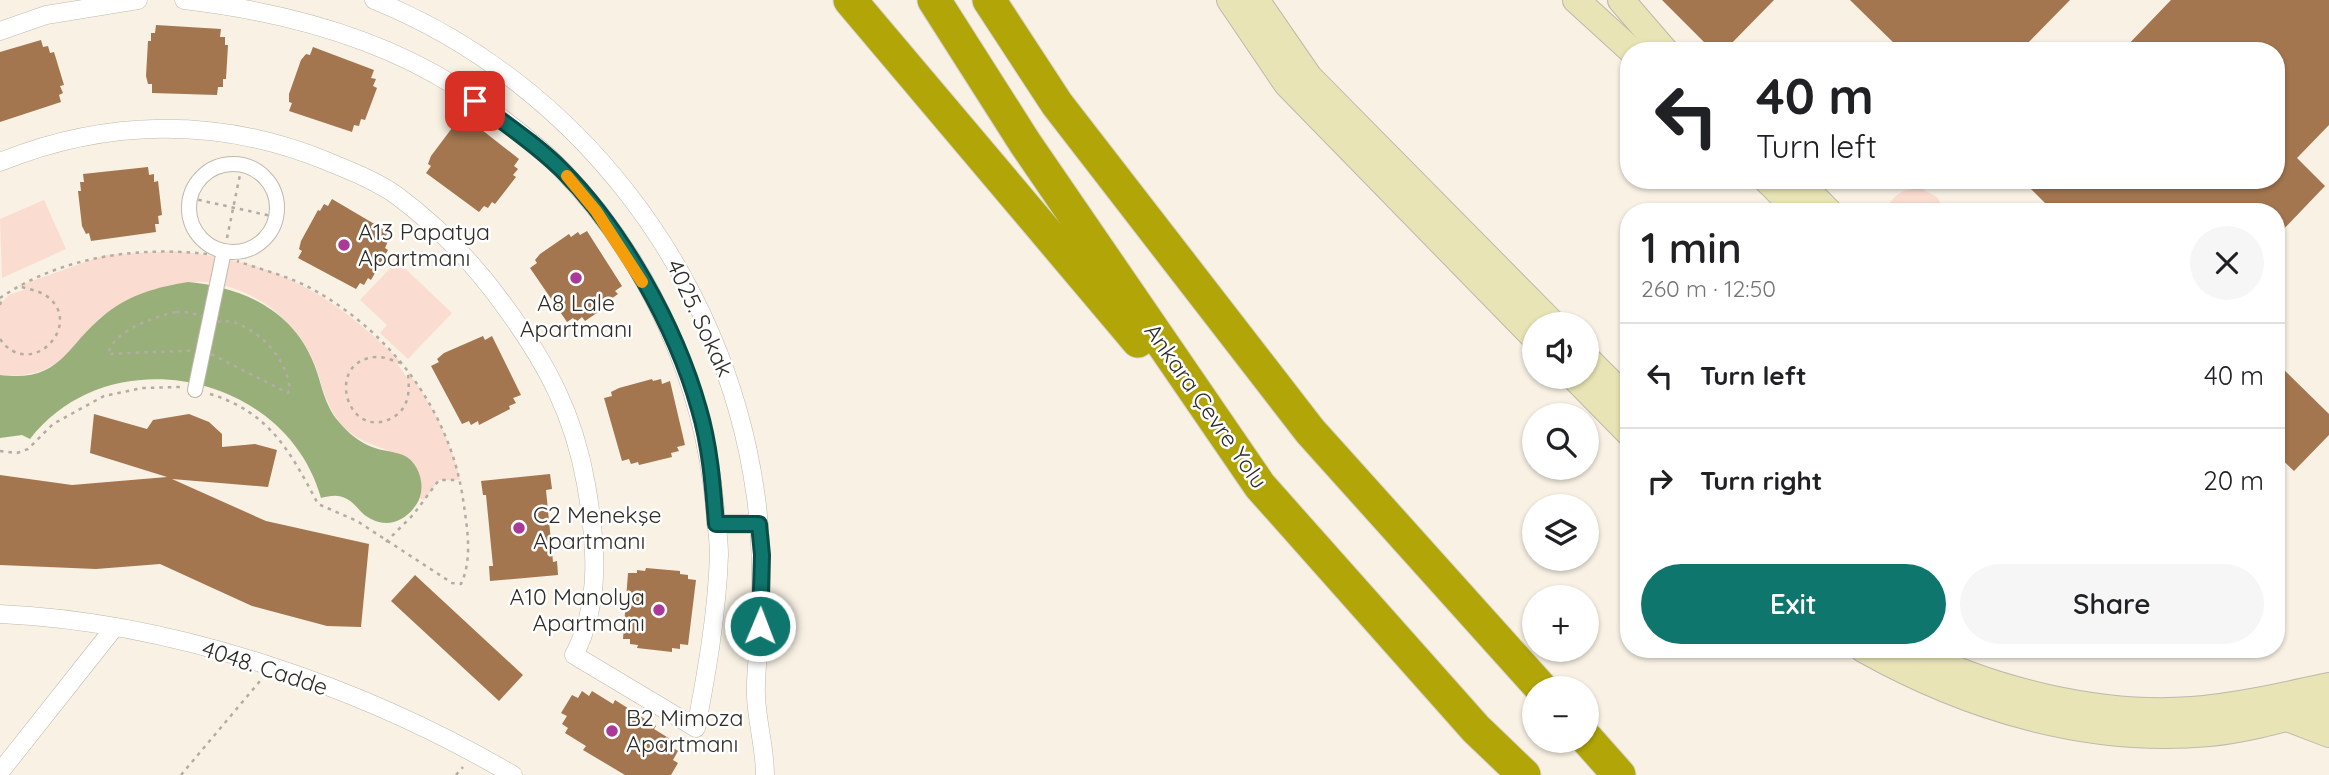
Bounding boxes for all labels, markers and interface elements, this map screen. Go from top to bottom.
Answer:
text: 40 m [1756,65,1874,126]
icon: left [1641,70,1732,161]
pin [445,71,505,131]
icon: arrive [456,82,494,120]
text: Turn left [1756,126,1877,166]
place label: A13 Papatya Apartmanı [358,217,490,272]
text: 1 min [1641,221,1742,274]
button: close [2190,226,2264,300]
marker: A13 Papatya Apartmanı [336,237,352,253]
street label: 4025. Sokak [661,254,740,381]
marker: A8 Lale Apartmanı [568,270,584,286]
text: 260 m · 12:50 [1641,274,1776,303]
place label: A8 Lale Apartmanı [520,288,632,343]
map controls [1522,312,1599,753]
button: sound [1522,312,1599,389]
street label: Ankara Çevre Yolu [1139,318,1274,494]
icon: left [1641,357,1679,395]
text: Turn left [1700,359,1807,392]
text: 40 m [2204,359,2264,392]
button: search [1522,403,1599,480]
icon: right [1641,462,1679,500]
text: Turn right [1700,464,1822,497]
text: 20 m [2203,464,2264,497]
button: layers [1522,494,1599,571]
place label: C2 Menekşe Apartmanı [533,500,661,555]
marker: C2 Menekşe Apartmanı [511,520,527,536]
button: Exit [1641,564,1946,644]
button: Share [1960,564,2264,644]
place label: A10 Manolya Apartmanı [510,582,645,637]
button: + [1522,585,1599,662]
position arrow [723,589,797,663]
marker: A10 Manolya Apartmanı [651,602,667,618]
street label: 4048. Cadde [199,634,332,701]
button: − [1522,676,1599,753]
place label: B2 Mimoza Apartmanı [626,703,744,758]
marker: B2 Mimoza Apartmanı [604,723,620,739]

